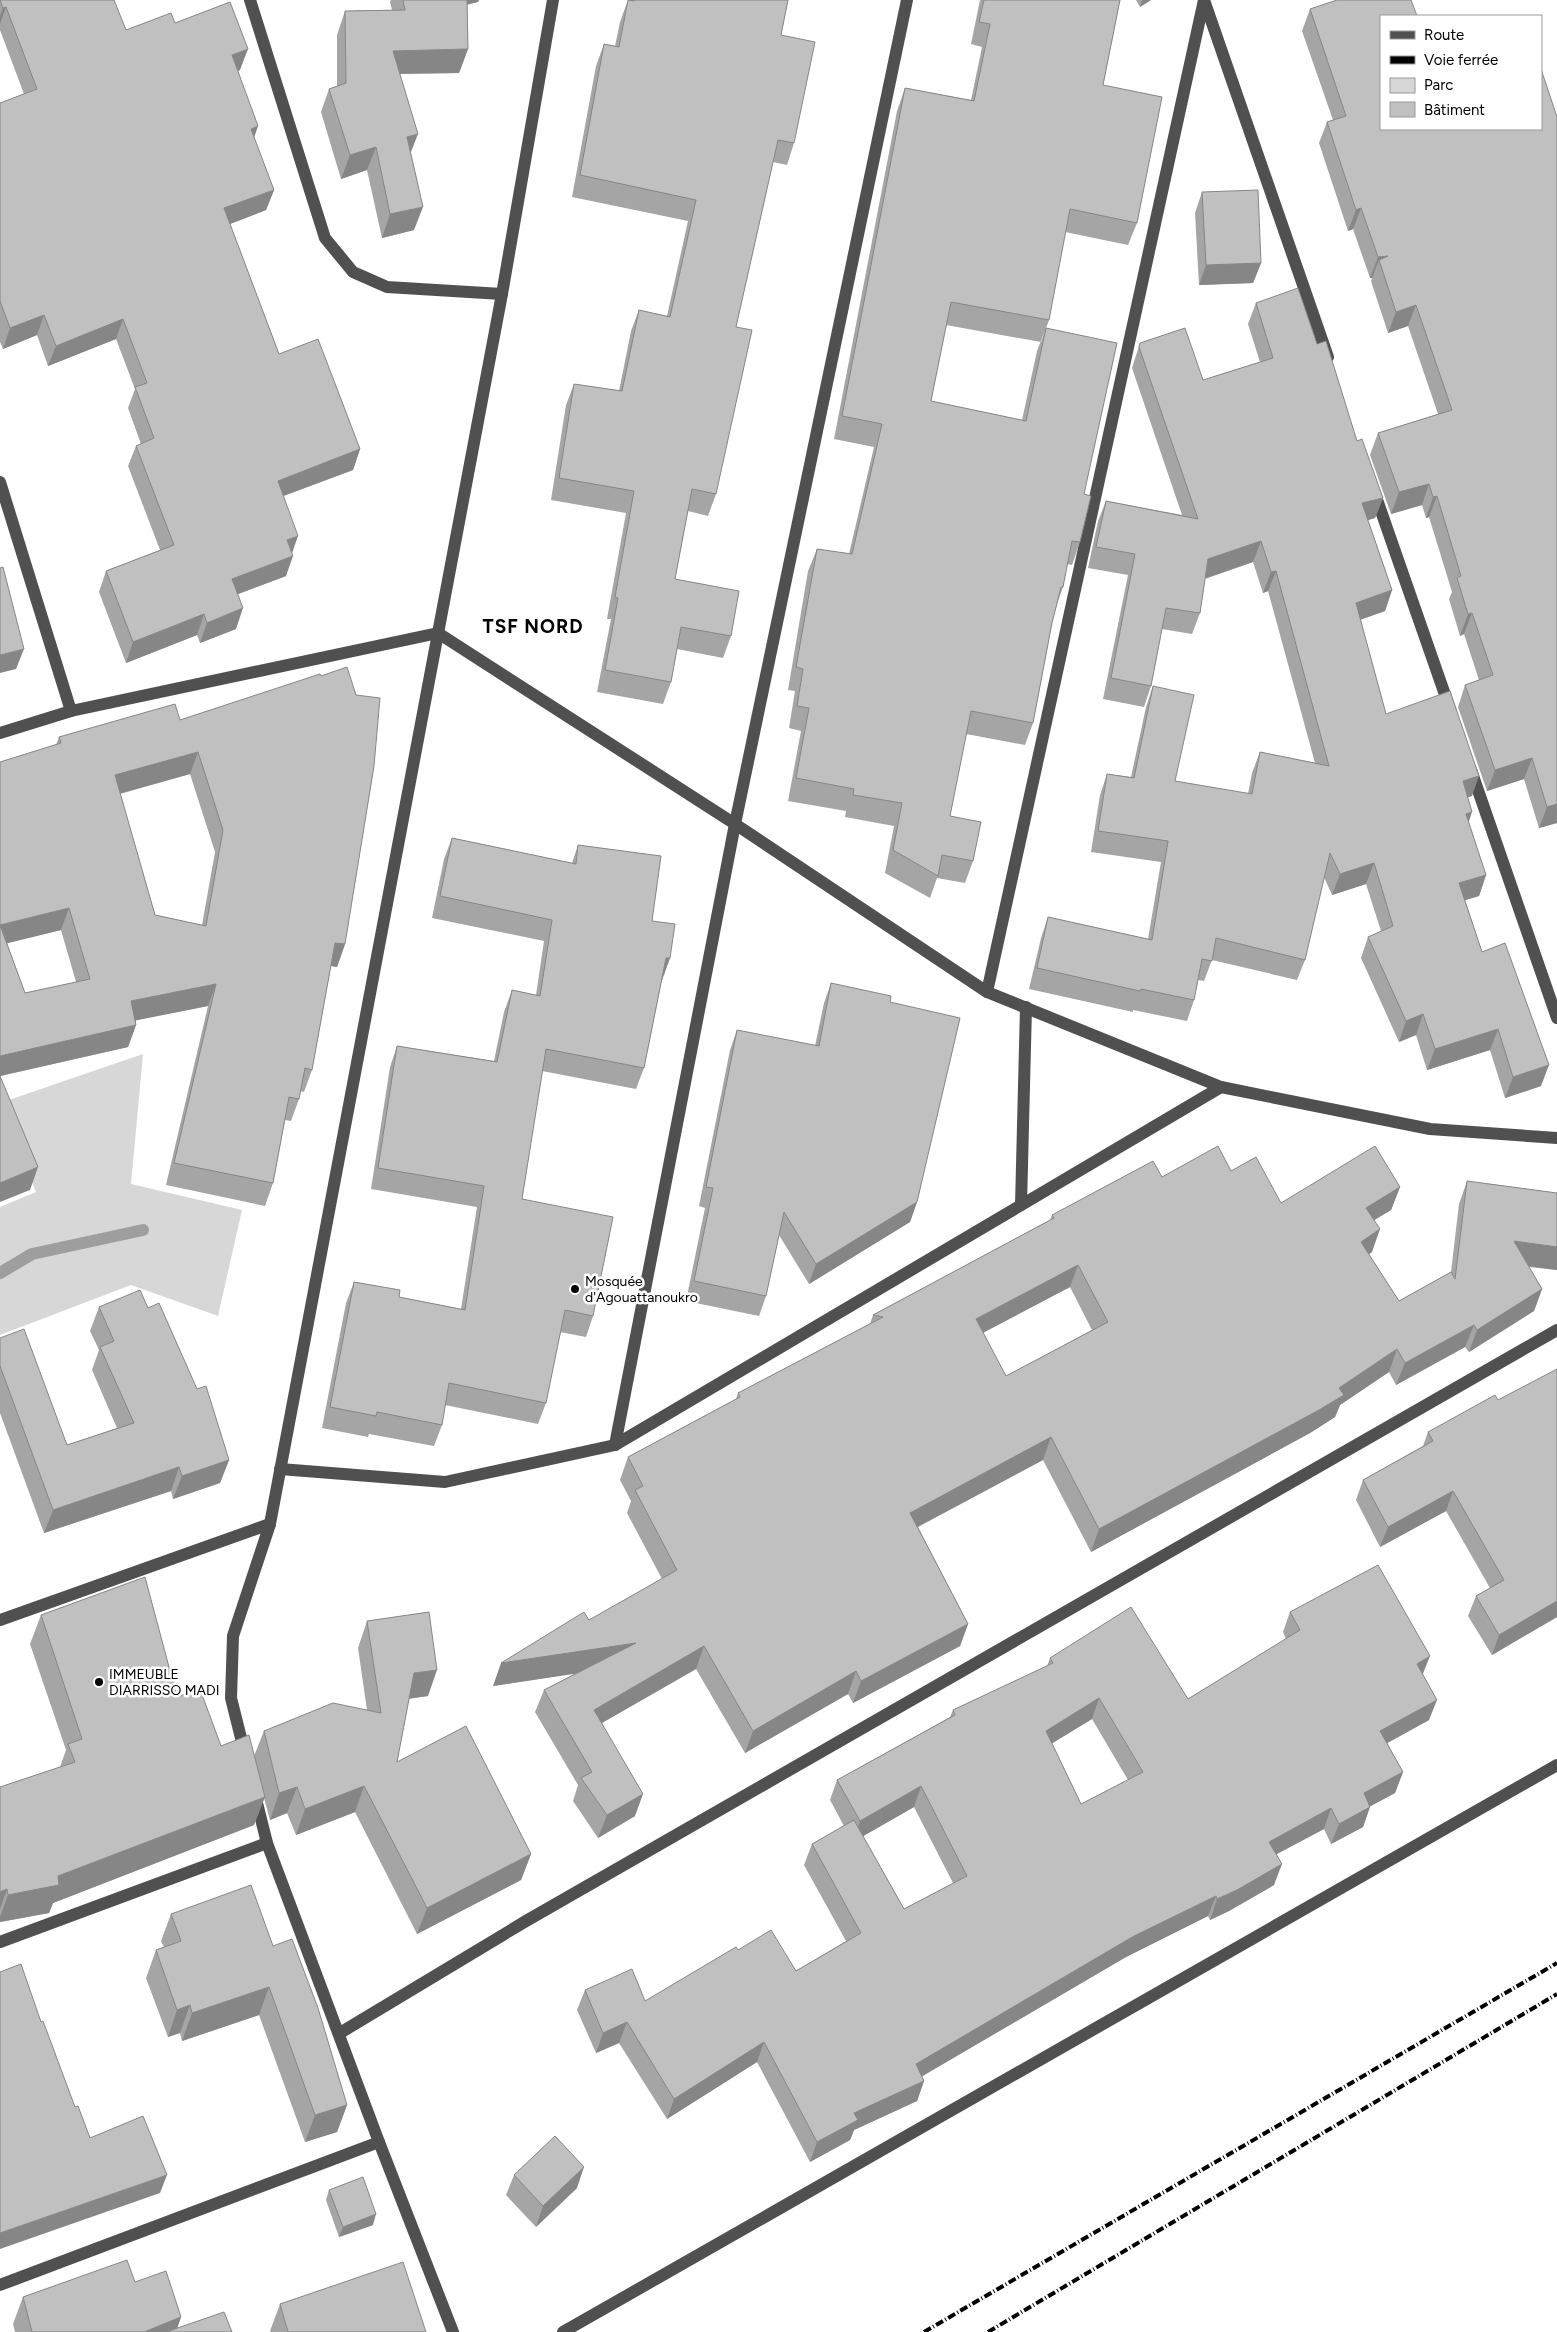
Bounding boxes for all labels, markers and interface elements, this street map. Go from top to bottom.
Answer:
legend [1380,15,1542,130]
text: Route [1424,26,1464,44]
text: Voie ferrée [1424,51,1498,69]
text: Parc [1424,76,1453,94]
text: Bâtiment [1424,101,1485,119]
district label: TSF NORD [483,615,583,638]
place label: Mosquée d'Agouattanoukro [585,1273,698,1306]
marker: Mosquée d'Agouattanoukro [569,1283,581,1295]
place label: IMMEUBLE DIARRISSO MADI [109,1666,220,1699]
marker: IMMEUBLE DIARRISSO MADI [93,1676,105,1688]

